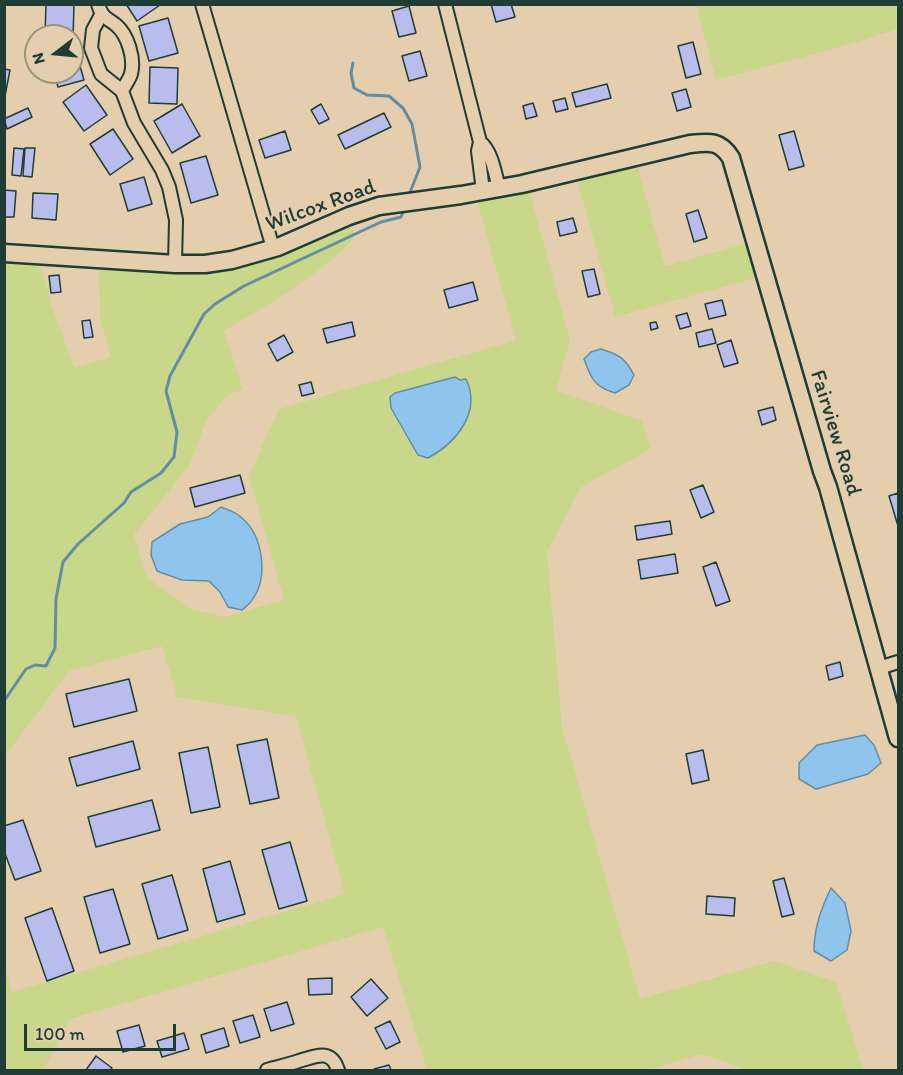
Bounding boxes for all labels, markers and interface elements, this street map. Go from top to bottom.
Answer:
north arrow [24,24,84,84]
text: N [28,51,49,66]
street label: Wilcox Road [262,174,380,238]
street label: Fairview Road [803,367,867,499]
scale bar [27,1012,178,1050]
text: 100 m [35,1023,85,1045]

